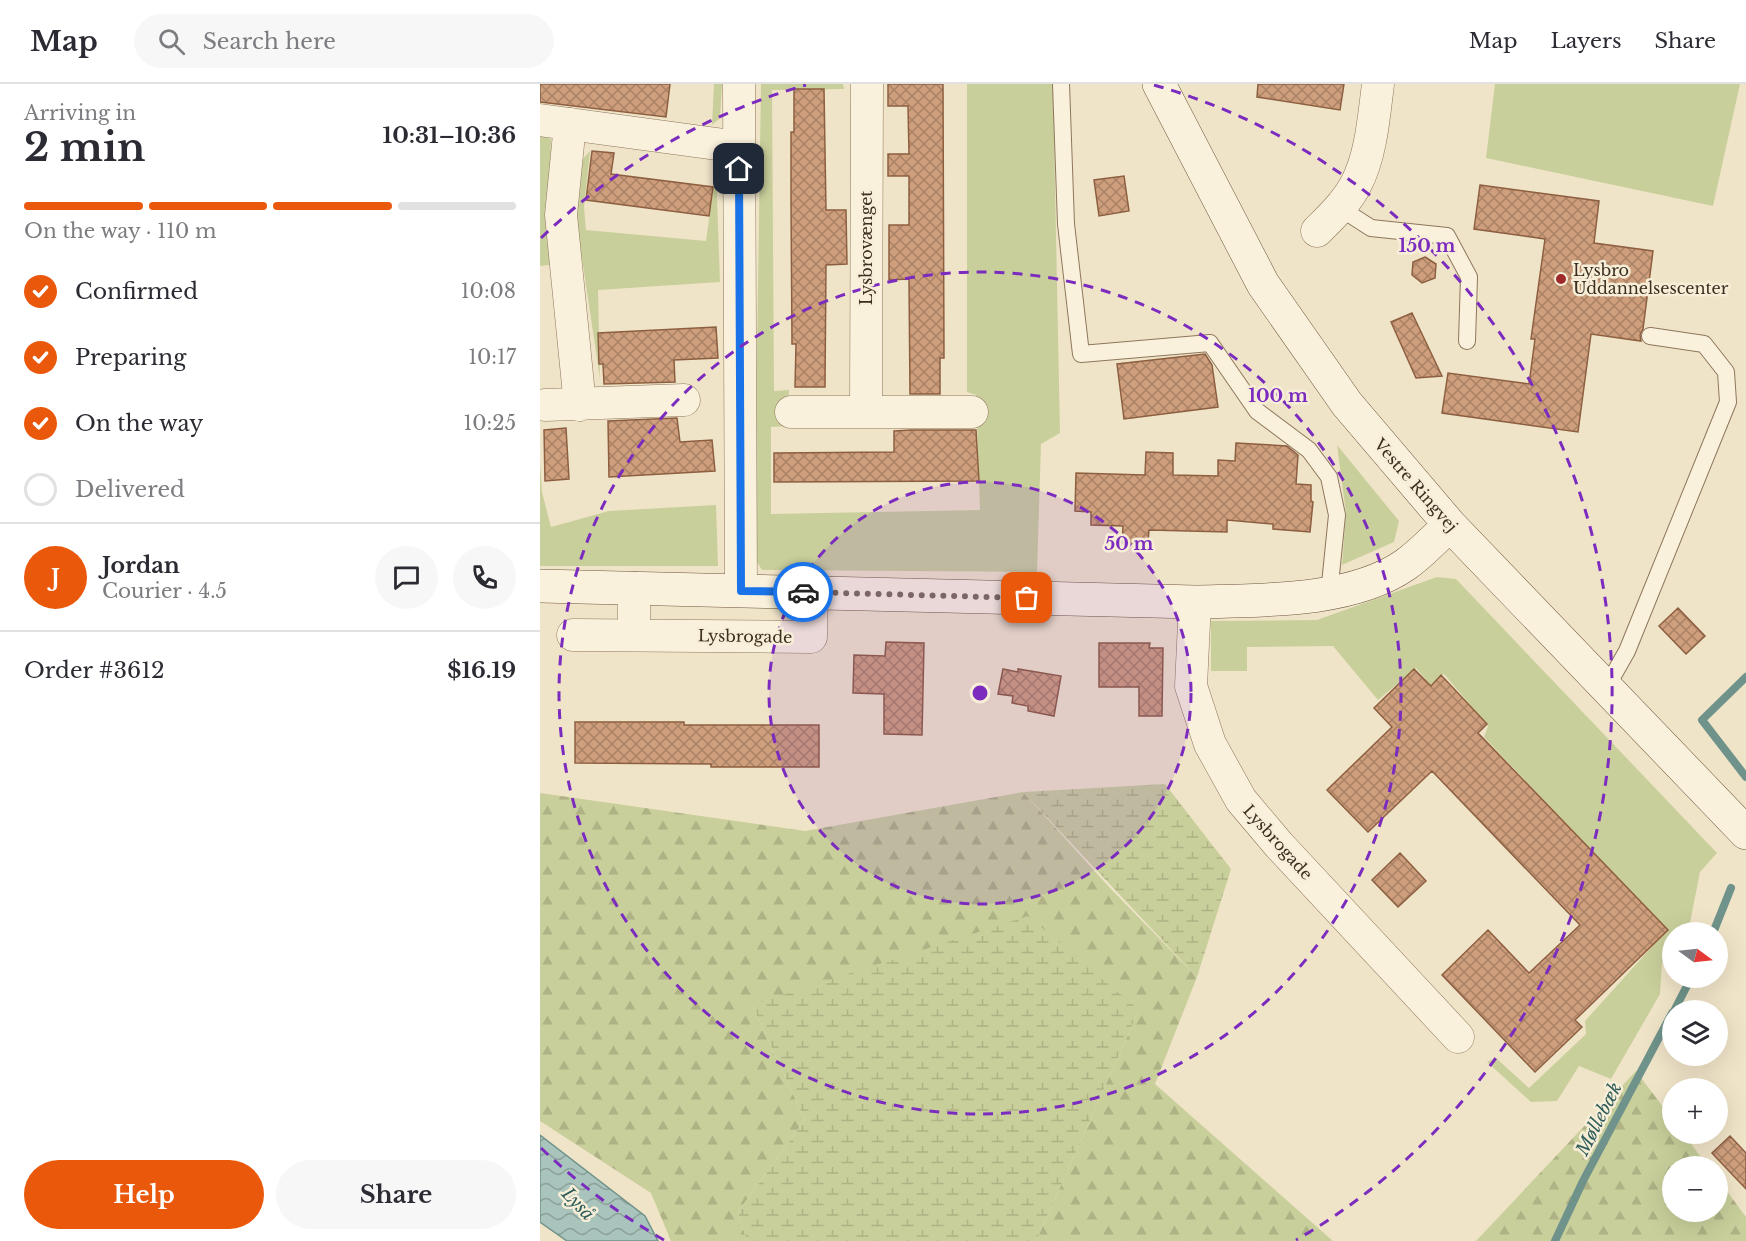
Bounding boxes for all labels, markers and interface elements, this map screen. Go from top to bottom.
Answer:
search box [134,14,554,68]
text: Map [30,24,98,59]
icon: search [155,25,188,58]
text: Search here [203,28,336,55]
text: Map [1469,28,1518,54]
text: Layers [1551,28,1622,54]
text: Share [1655,28,1716,54]
text: Arriving in [24,101,136,125]
text: 10:31–10:36 [383,122,516,149]
text: 2 min [24,123,145,172]
pin [713,143,764,194]
icon: home [722,152,755,185]
street label: Lysbrovænget [856,191,876,305]
text: On the way · 110 m [24,219,217,243]
text: 150 m [1399,235,1456,257]
place label: Lysbro Uddannelsescenter [1573,260,1729,298]
marker: Lysbro Uddannelsescenter [1554,272,1568,286]
icon: check [24,275,57,308]
text: Confirmed [75,278,198,305]
text: 10:08 [461,279,516,303]
icon: check [24,341,57,374]
text: Preparing [75,344,186,371]
text: 10:17 [468,345,516,369]
text: 100 m [1248,385,1308,407]
icon: check [24,407,57,440]
text: On the way [75,410,203,437]
text: 10:25 [463,411,516,435]
street label: Vestre Ringvej [1369,434,1462,536]
text: Delivered [75,476,185,503]
text: 50 m [1105,533,1154,555]
button: chat [375,546,438,609]
button: phone [453,546,516,609]
text: Jordan [102,552,180,579]
courier [773,562,833,622]
text: J [51,564,60,591]
pin [1001,572,1052,623]
icon: car [787,576,820,609]
text: Courier · 4.5 [102,579,227,603]
icon: bag [1010,581,1043,614]
street label: Lysbrogade [698,625,792,647]
text: Order #3612 [24,657,165,684]
text: $16.19 [447,657,516,684]
centre of rings [970,683,990,703]
street label: Lysbrogade [1239,800,1317,884]
north arrow [1662,922,1728,988]
map controls [1662,922,1728,1222]
button: layers [1662,1000,1728,1066]
button: + [1662,1078,1728,1144]
water label: Møllebæk [1571,1079,1627,1160]
button: − [1662,1156,1728,1222]
button: Help [24,1160,264,1229]
button: Share [276,1160,516,1229]
water label: Lyså [556,1182,599,1225]

